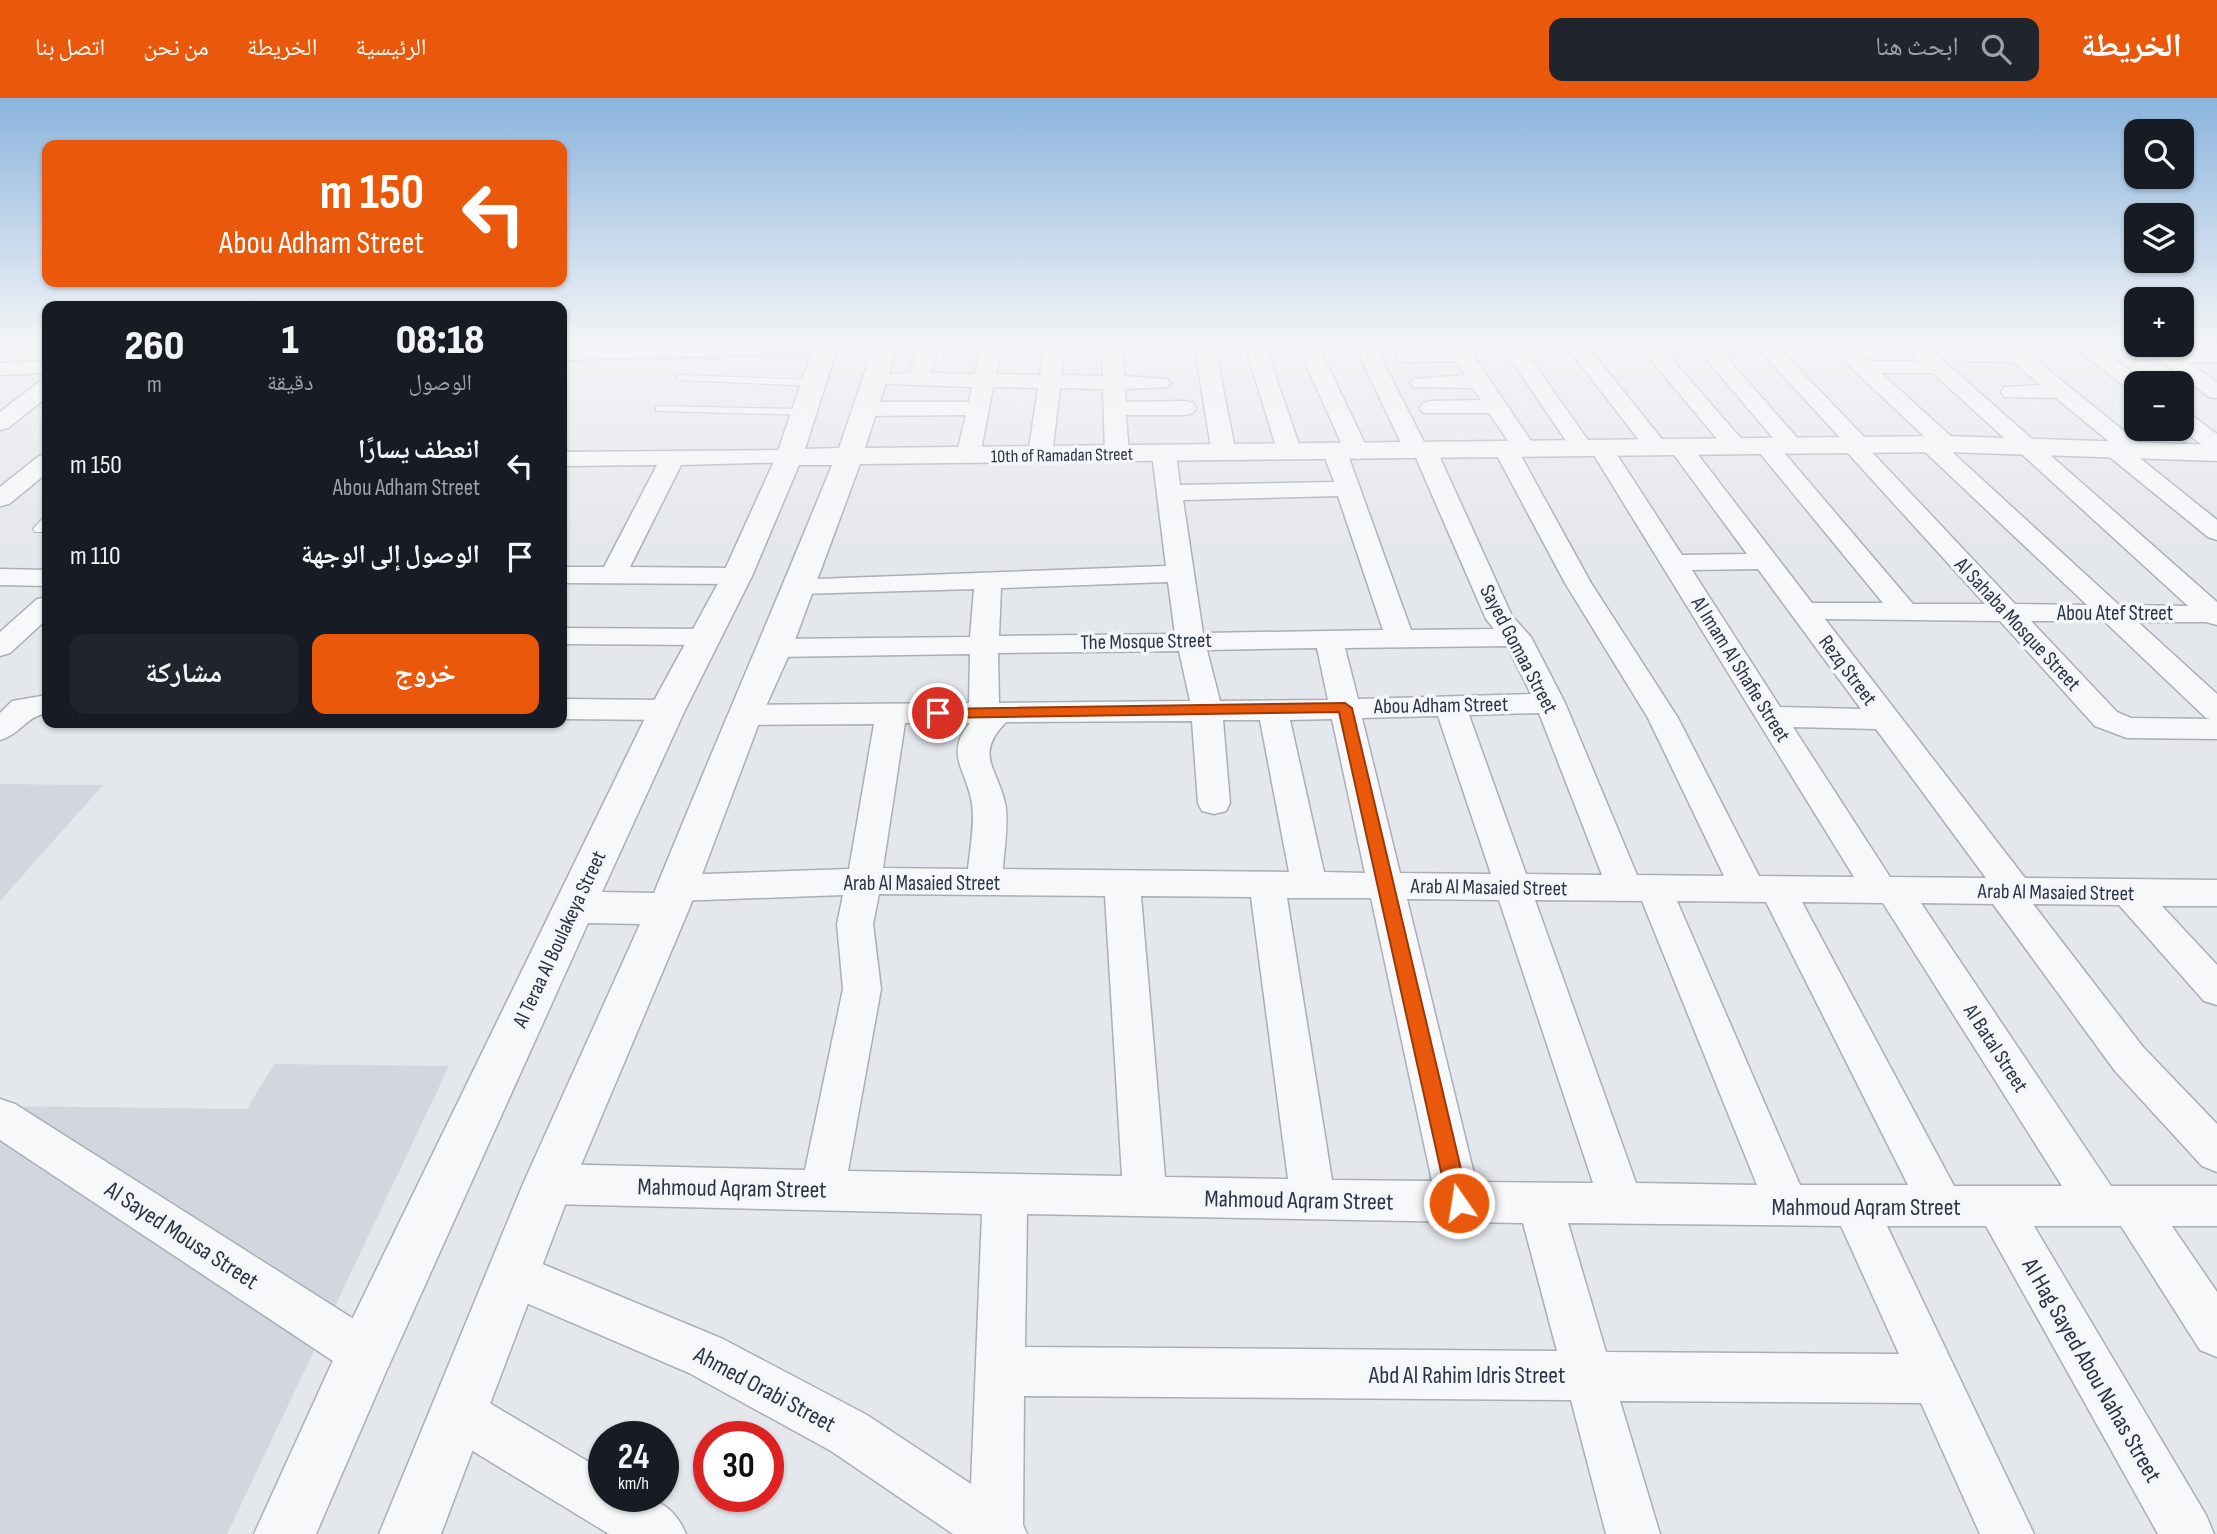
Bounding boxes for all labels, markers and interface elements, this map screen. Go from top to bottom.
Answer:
search box [1549,18,2039,81]
text: الخريطة [2081,26,2182,66]
icon: search [1977,30,2015,68]
text: ابحث هنا [1875,32,1959,63]
text: اتصل بنا [35,33,105,62]
text: من نحن [143,33,209,62]
text: الخريطة [247,33,317,62]
text: الرئيسية [355,33,427,62]
map controls [2124,119,2194,441]
button: search [2124,119,2194,189]
text: 150 m [320,164,424,223]
icon: left [448,168,539,259]
button: layers [2124,203,2194,273]
text: Abou Adham Street [219,224,424,263]
button: + [2124,287,2194,357]
text: 1 [281,315,299,366]
text: 08:18 [396,315,485,366]
text: 260 [124,321,184,372]
text: دقيقة [267,369,313,397]
text: الوصول [408,369,472,397]
text: m [147,371,162,399]
button: − [2124,371,2194,441]
text: انعطف يسارًا [358,435,480,466]
street label: 10th of Ramadan Street [991,444,1134,467]
icon: left [501,447,539,485]
text: 150 m [70,450,122,481]
text: Abou Adham Street [333,474,480,502]
icon: arrive [501,538,539,576]
text: الوصول إلى الوجهة [301,540,480,571]
text: 110 m [70,541,121,572]
street label: Al Sahaba Mosque Street [1949,552,2086,696]
street label: Sayed Gomaa Street [1474,581,1563,718]
street label: Al Imam Al Shafie Street [1685,591,1795,747]
street label: Abou Atef Street [2056,601,2173,626]
street label: The Mosque Street [1080,628,1212,655]
street label: Rezq Street [1813,630,1882,710]
button: مشاركة [70,634,298,714]
button: خروج [312,634,539,714]
pin [908,683,968,743]
street label: Abou Adham Street [1373,692,1508,719]
icon: arrive [919,694,957,732]
street label: Al Teraa Al Boulakeya Street [507,847,611,1032]
street label: Arab Al Masaied Street [843,871,1000,896]
street label: Arab Al Masaied Street [1409,874,1567,901]
street label: Arab Al Masaied Street [1976,879,2134,906]
street label: Al Batal Street [1957,999,2033,1097]
position arrow [1422,1166,1496,1240]
street label: Mahmoud Aqram Street [637,1172,827,1205]
street label: Al Sayed Mousa Street [99,1174,264,1296]
street label: Mahmoud Aqram Street [1204,1184,1394,1217]
street label: Mahmoud Aqram Street [1771,1193,1961,1222]
street label: Al Hag Sayed Abou Nahas Street [2015,1252,2168,1487]
street label: Ahmed Orabi Street [688,1340,841,1439]
street label: Abd Al Rahim Idris Street [1368,1361,1565,1390]
speed limit sign: 30 [693,1421,784,1512]
text: 24 [618,1436,649,1479]
text: km/h [618,1473,649,1494]

